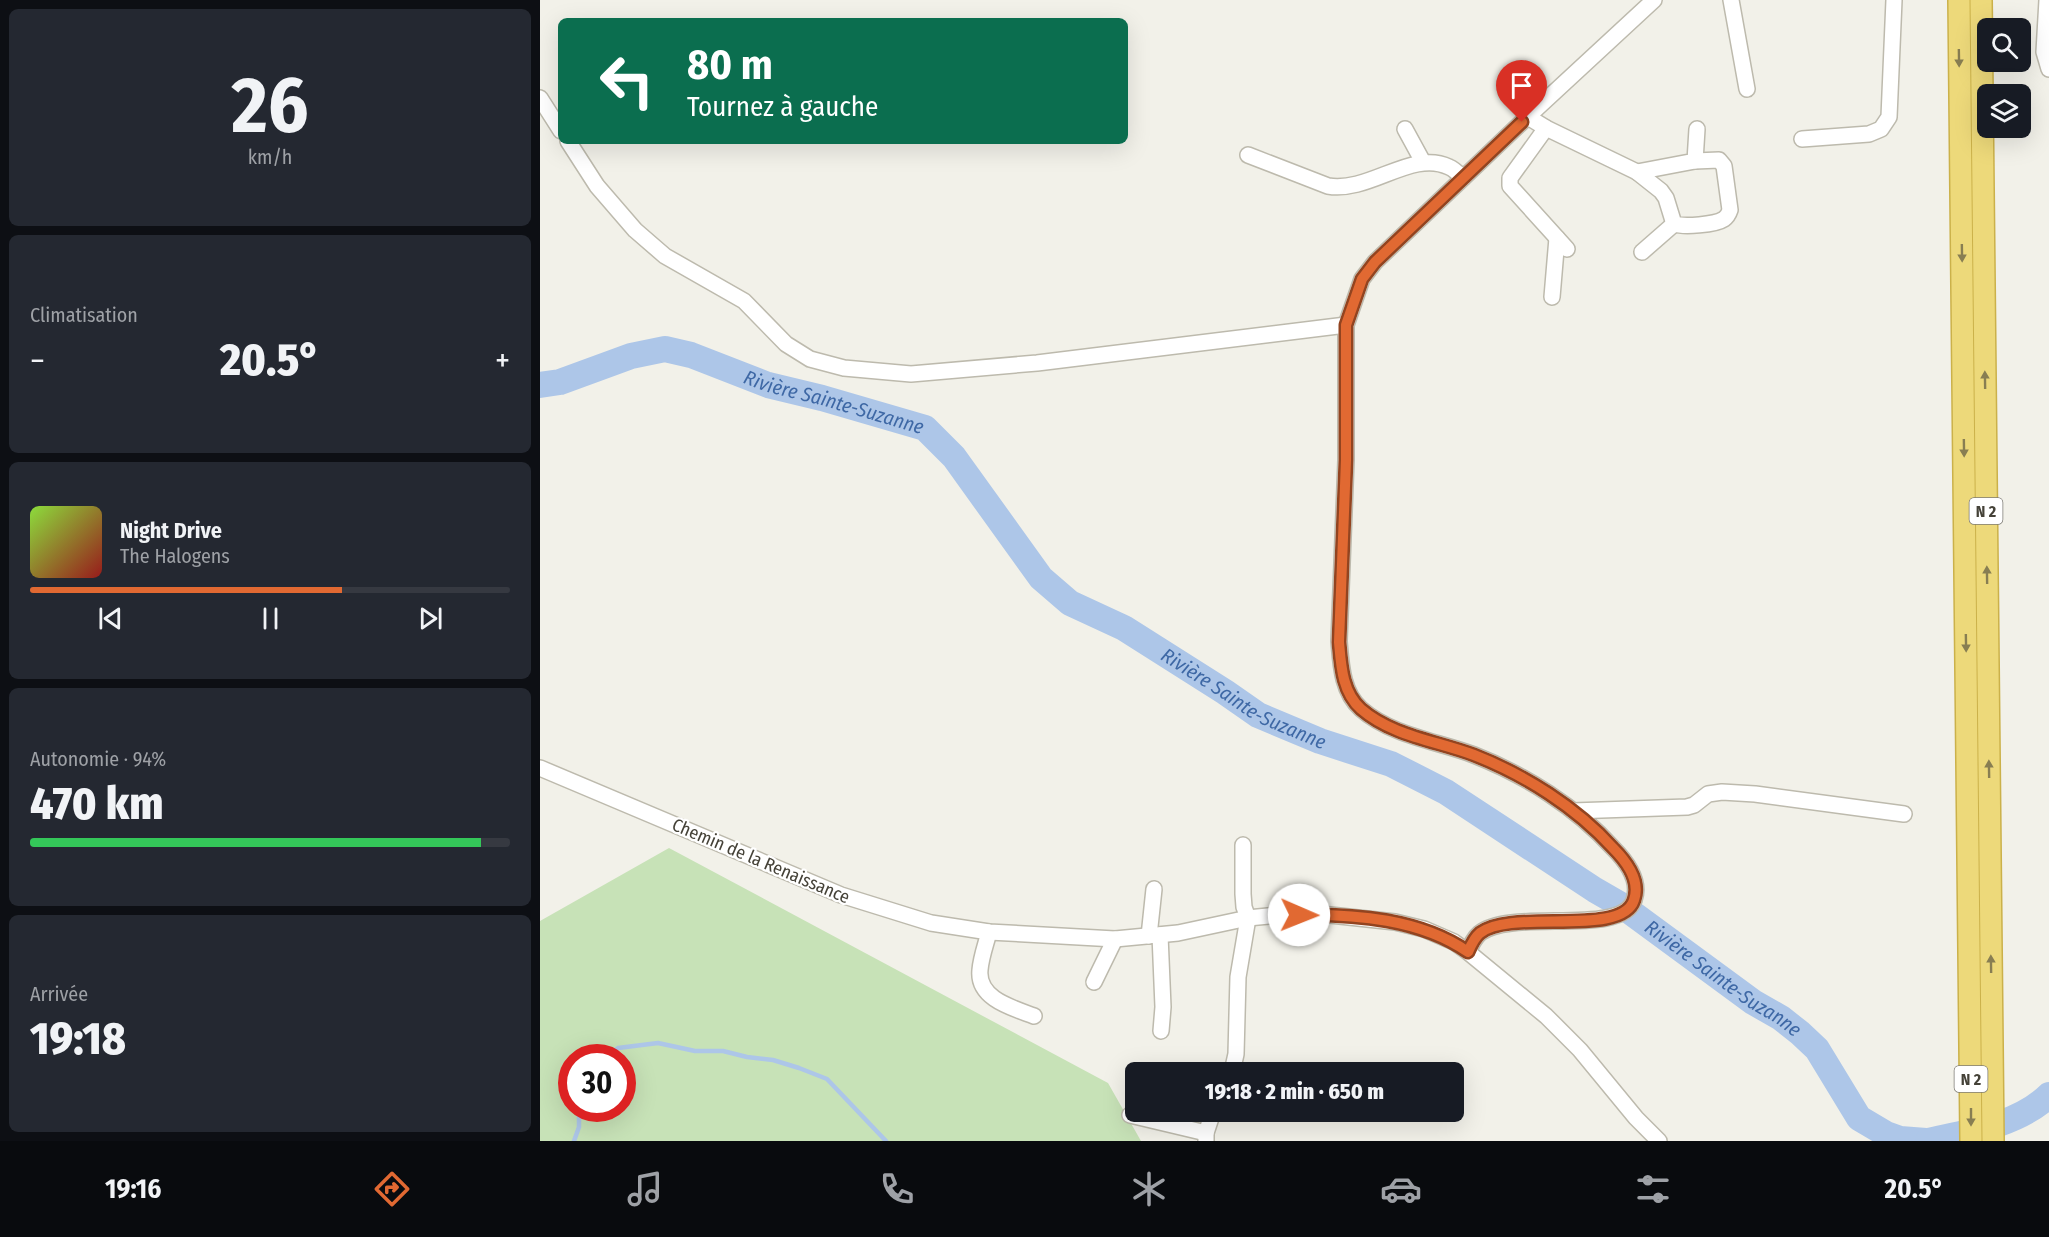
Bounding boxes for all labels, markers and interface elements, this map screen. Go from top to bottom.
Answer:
map controls [1977,18,2031,138]
button: search [1977,18,2031,72]
text: 80 m [687,40,773,90]
icon: left [588,42,666,120]
one-way arrow [1955,49,1964,68]
text: 26 [232,59,308,153]
pin [1496,60,1547,122]
icon: arrive [1505,69,1538,102]
button: layers [1977,84,2031,138]
text: Tournez à gauche [687,91,878,123]
text: km/h [248,145,292,169]
one-way arrow [1957,244,1966,263]
text: Climatisation [30,303,138,327]
text: 20.5° [220,333,320,387]
text: − [30,341,45,381]
text: + [495,341,510,381]
water label: Rivière Sainte-Suzanne [741,365,927,439]
one-way arrow [1980,370,1990,389]
one-way arrow [1959,439,1969,458]
road number: N 2 [1970,498,2002,524]
text: Night Drive [120,517,222,544]
text: The Halogens [120,544,230,568]
one-way arrow [1982,565,1992,584]
icon: previous [94,602,127,635]
icon: pause [254,602,287,635]
icon: next [414,602,447,635]
one-way arrow [1961,634,1971,653]
water label: Rivière Sainte-Suzanne [1157,643,1329,754]
text: Autonomie · 94% [30,747,166,771]
one-way arrow [1984,760,1994,779]
text: 470 km [30,777,163,831]
street label: Chemin de la Renaissance [669,814,853,908]
position arrow [1267,883,1331,947]
water label: Rivière Sainte-Suzanne [1640,915,1807,1042]
one-way arrow [1986,955,1996,974]
text: Arrivée [30,982,88,1006]
text: 19:18 [30,1012,126,1066]
speed limit sign: 30 [558,1044,636,1122]
road number: N 2 [1954,1066,1988,1092]
text: 19:18 · 2 min · 650 m [1205,1078,1384,1105]
one-way arrow [1966,1108,1976,1127]
icon: directions [371,1168,413,1210]
icon: music [624,1168,666,1210]
icon: phone [876,1168,918,1210]
icon: climate [1128,1168,1170,1210]
icon: car [1380,1168,1422,1210]
icon: filters [1632,1168,1674,1210]
text: 19:16 [105,1173,161,1205]
text: 20.5° [1884,1173,1944,1205]

